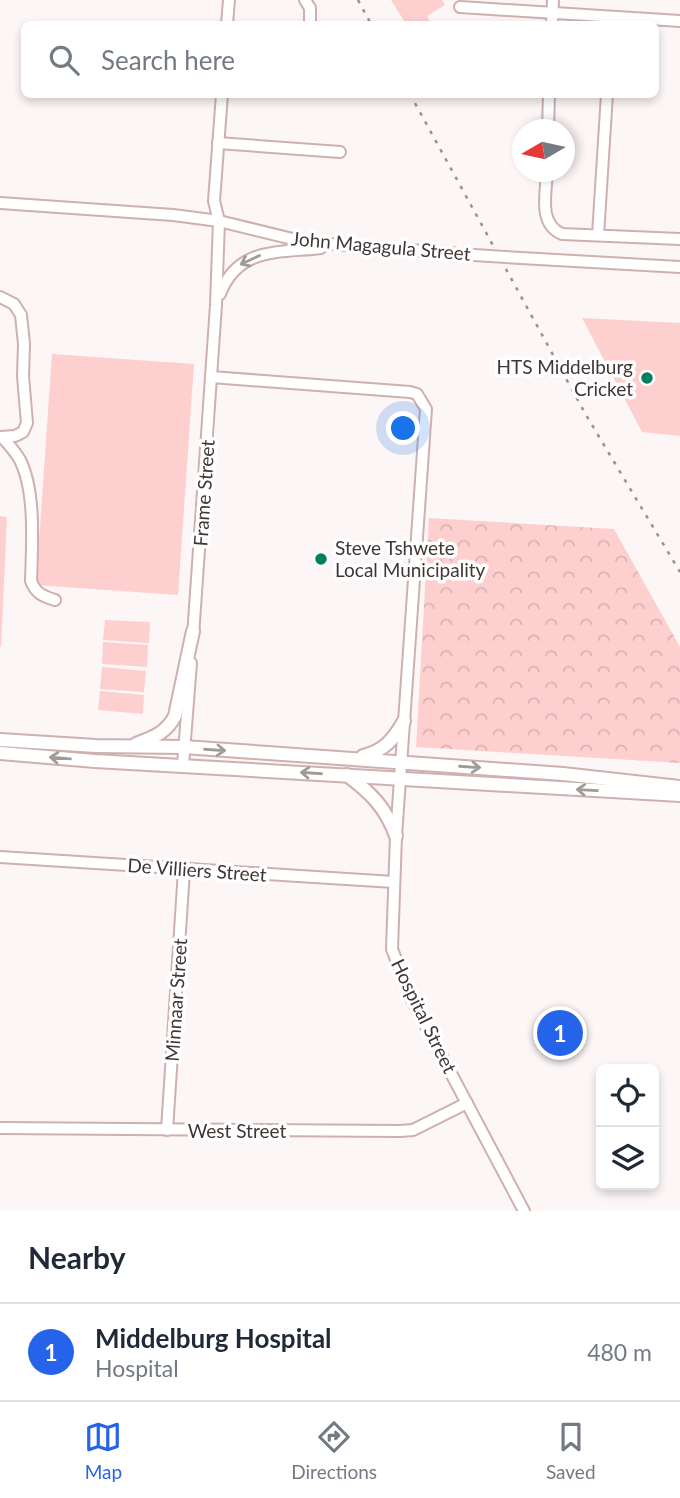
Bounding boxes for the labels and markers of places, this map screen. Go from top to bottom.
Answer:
place label: HTS Middelburg Cricket [496,355,633,400]
marker: HTS Middelburg Cricket [639,370,655,386]
place label: Steve Tshwete Local Municipality [335,536,486,581]
marker: Steve Tshwete Local Municipality [313,551,329,567]
pin: 1 [537,1007,583,1059]

